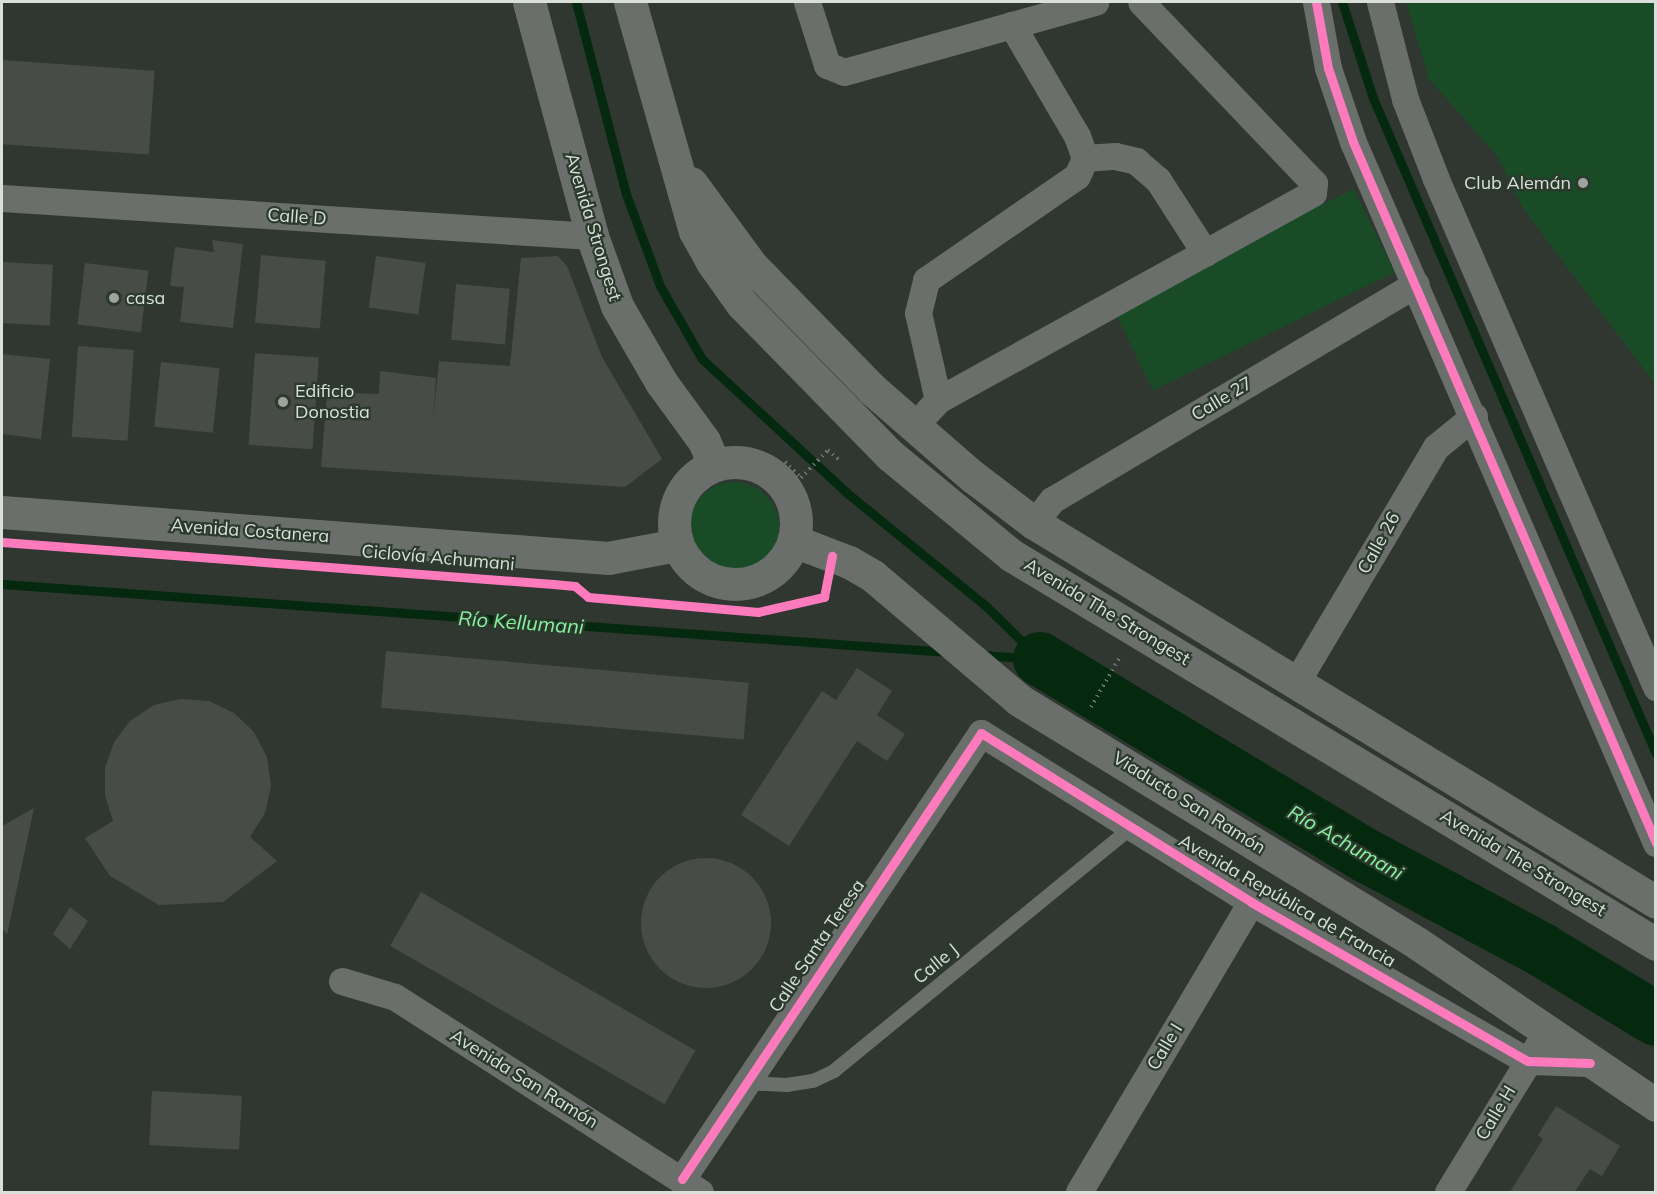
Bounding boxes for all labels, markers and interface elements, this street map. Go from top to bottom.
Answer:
street label: Avenida Strongest [560,150,626,304]
place label: Club Alemán [1464,172,1571,194]
marker: Club Alemán [1576,176,1590,190]
street label: Calle D [267,204,327,230]
place label: casa [126,287,165,309]
marker: casa [107,291,121,305]
street label: Calle 27 [1188,372,1256,426]
place label: Edificio Donostia [295,381,370,424]
marker: Edificio Donostia [276,395,290,409]
street label: Calle 26 [1353,508,1405,578]
street label: Avenida Costanera [170,515,330,547]
street label: Ciclovía Achumani [361,541,515,575]
street label: Avenida The Strongest [1020,554,1194,670]
water label: Río Kellumani [457,606,585,638]
street label: Viaducto San Ramón [1109,747,1269,859]
water label: Río Achumani [1284,799,1408,885]
street label: Avenida The Strongest [1436,805,1610,921]
street label: Avenida República de Francia [1175,830,1399,972]
street label: Calle Santa Teresa [765,876,869,1016]
street label: Calle J [909,939,963,989]
street label: Calle I [1143,1020,1187,1074]
street label: Avenida San Ramón [446,1025,602,1133]
street label: Calle H [1471,1082,1521,1144]

